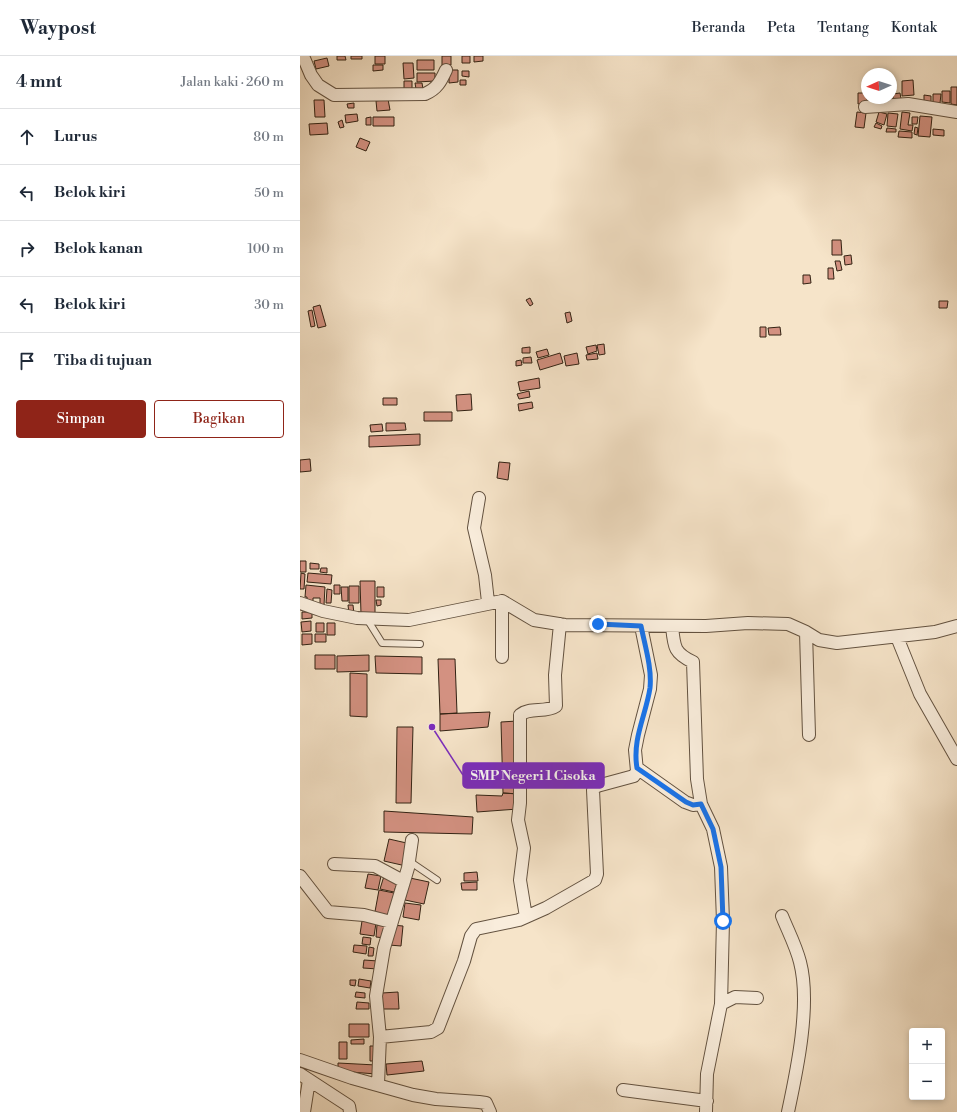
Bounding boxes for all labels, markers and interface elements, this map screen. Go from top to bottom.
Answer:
text: Waypost [20,16,96,40]
text: Beranda [692,19,745,37]
text: Peta [767,19,795,37]
text: Tentang [817,19,869,37]
text: Kontak [891,19,937,37]
north arrow [861,68,897,104]
text: 4 mnt [16,71,62,93]
text: Jalan kaki · 260 m [181,74,284,90]
icon: ahead [16,126,38,148]
text: Lurus [54,127,97,146]
text: 80 m [253,129,284,145]
icon: left [16,182,38,204]
text: Belok kiri [54,183,125,202]
text: 50 m [254,185,284,201]
icon: right [16,238,38,260]
text: Belok kanan [54,239,143,258]
text: 100 m [248,241,284,257]
icon: left [16,294,38,316]
text: Belok kiri [54,295,125,314]
text: 30 m [254,297,284,313]
icon: arrive [16,350,38,372]
text: Tiba di tujuan [54,351,152,370]
button: Simpan [16,400,146,438]
button: Bagikan [154,400,284,438]
route end [589,615,607,633]
callout: SMP Negeri 1 Cisoka [463,763,604,788]
text: SMP Negeri 1 Cisoka [470,768,597,784]
route start [714,912,732,930]
map controls [909,1028,945,1100]
button: + [909,1028,945,1064]
button: − [909,1064,945,1100]

